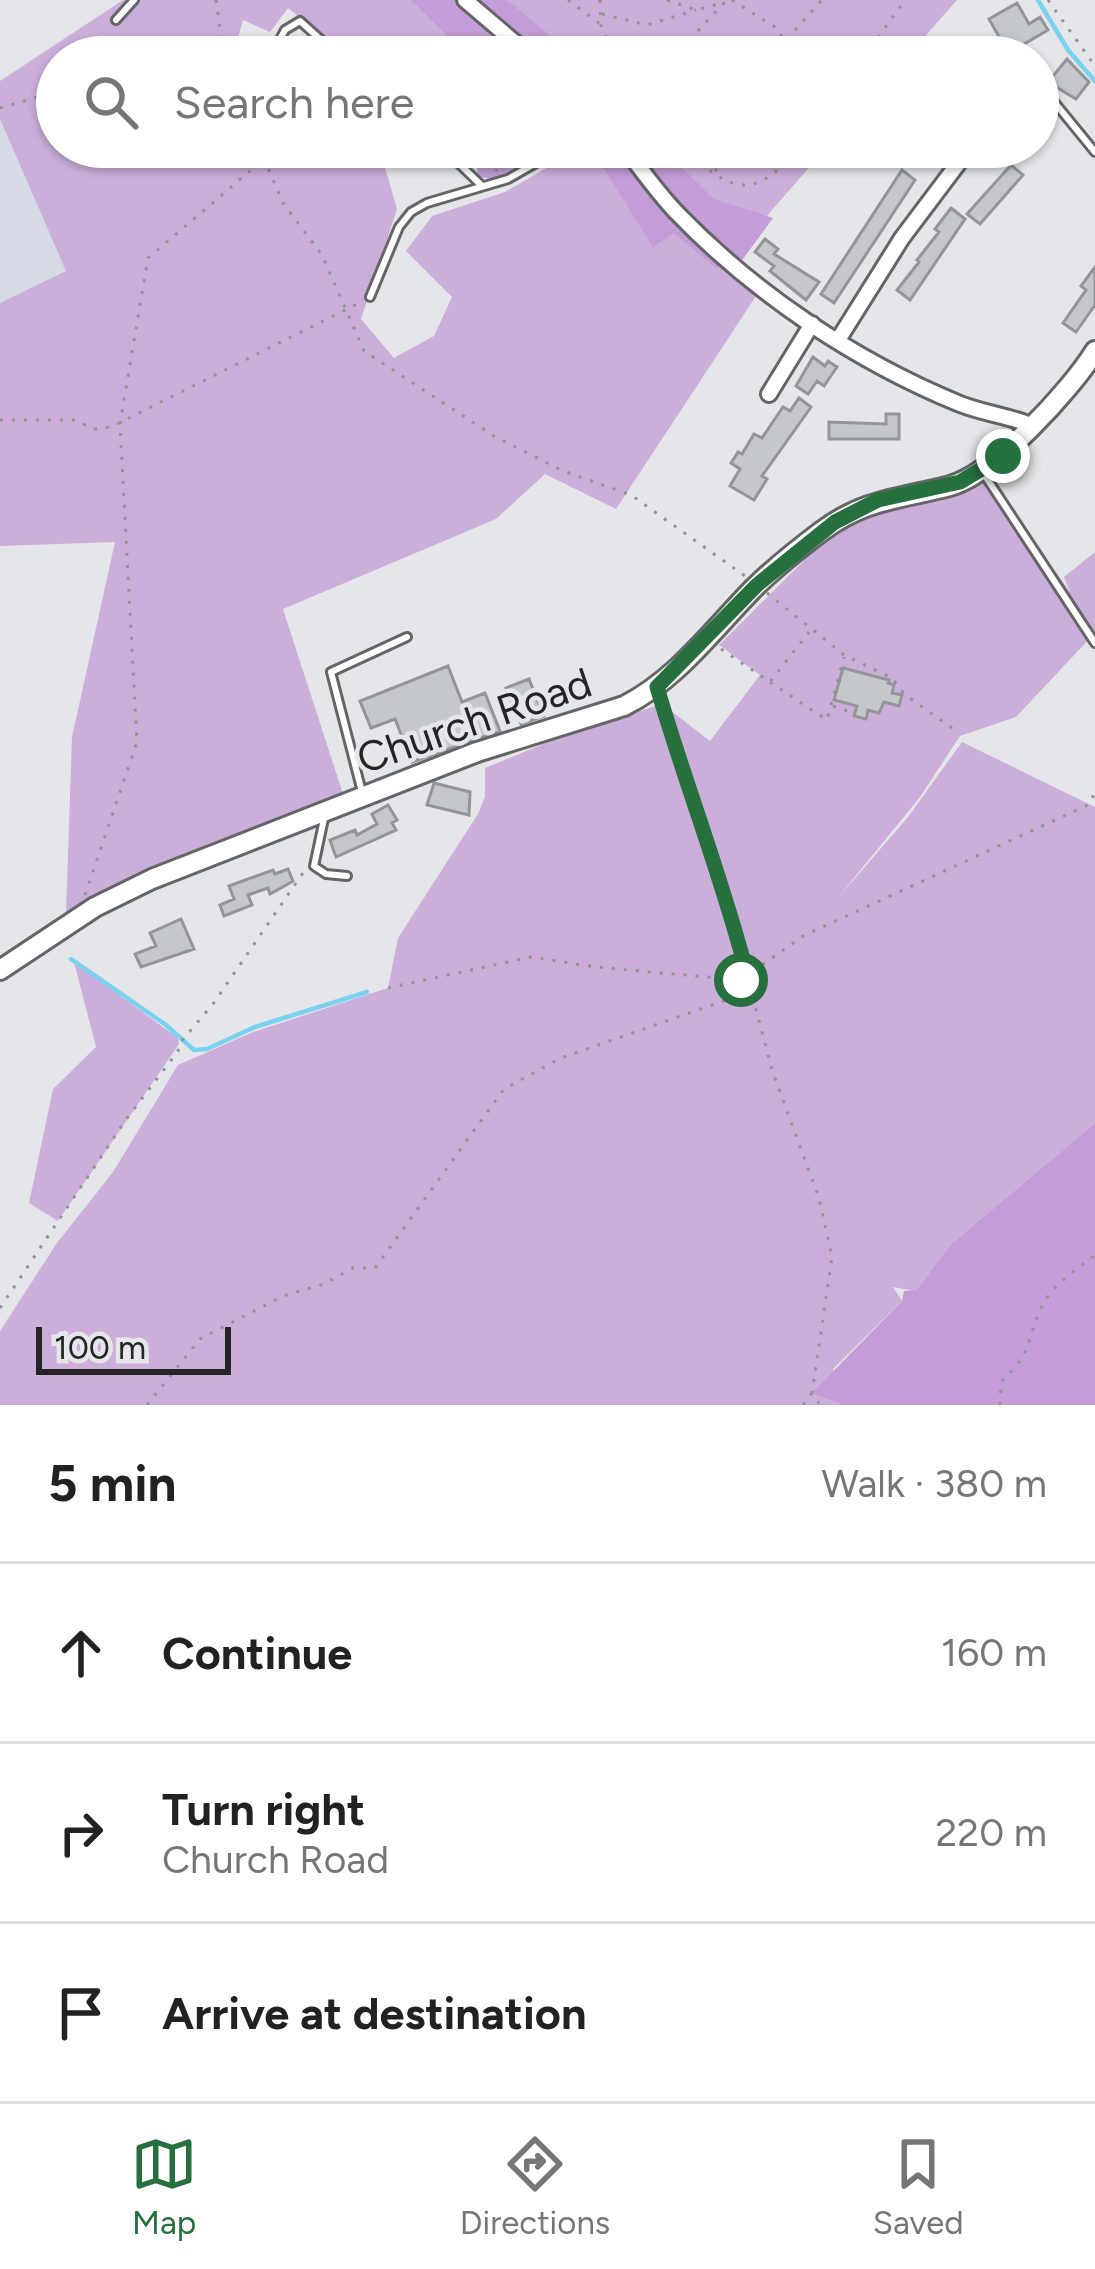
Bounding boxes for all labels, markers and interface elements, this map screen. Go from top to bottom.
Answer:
search box [36,36,1059,168]
icon: search [78,69,144,135]
text: Search here [174,75,414,129]
route end [976,429,1030,483]
street label: Church Road [350,657,598,784]
route start [714,953,768,1007]
scale bar [36,1321,231,1374]
text: 100 m [54,1328,146,1367]
text: 5 min [48,1453,177,1514]
text: Walk · 380 m [822,1460,1047,1507]
icon: ahead [48,1620,114,1686]
text: Continue [162,1626,352,1680]
text: 160 m [941,1629,1047,1676]
text: Turn right [162,1782,365,1836]
icon: right [48,1800,114,1866]
text: 220 m [936,1809,1047,1856]
text: Church Road [162,1836,389,1883]
icon: arrive [48,1980,114,2046]
text: Arrive at destination [162,1986,586,2040]
tab: Map [131,2131,197,2242]
tab: Directions [460,2131,610,2242]
tab: Saved [873,2131,964,2242]

